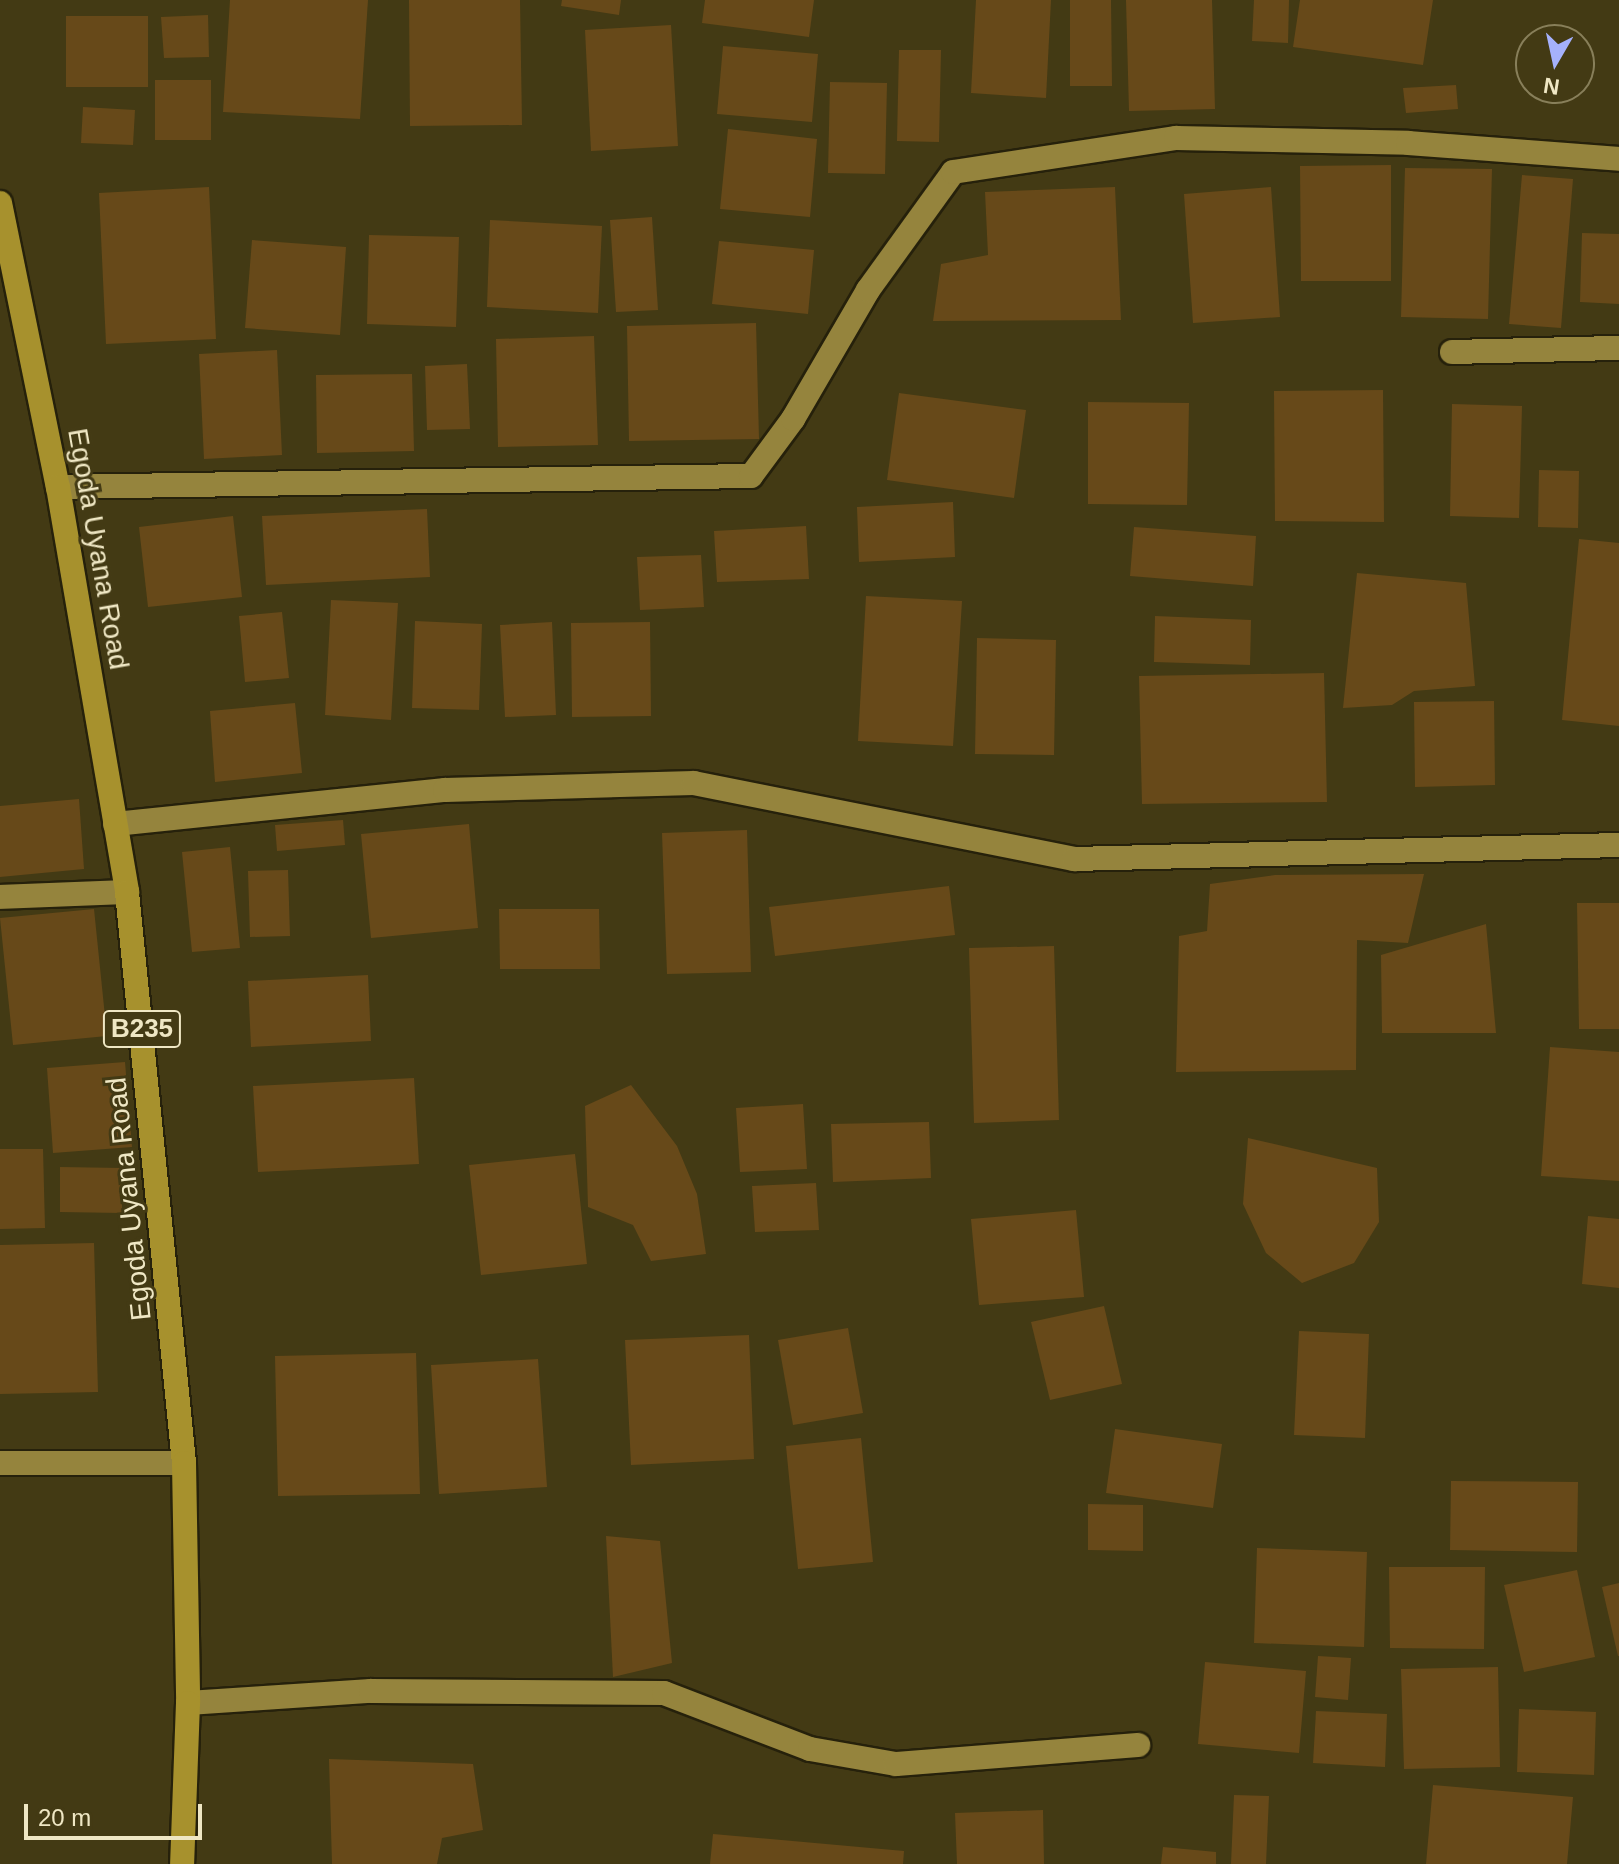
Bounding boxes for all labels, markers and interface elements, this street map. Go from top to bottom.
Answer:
north arrow [1515,24,1595,104]
text: N [1542,73,1561,100]
street label: Egoda Uyana Road [60,426,136,672]
road number: B235 [102,1007,182,1051]
street label: Egoda Uyana Road [100,1076,158,1322]
scale bar [28,1788,206,1838]
text: 20 m [38,1804,91,1831]

